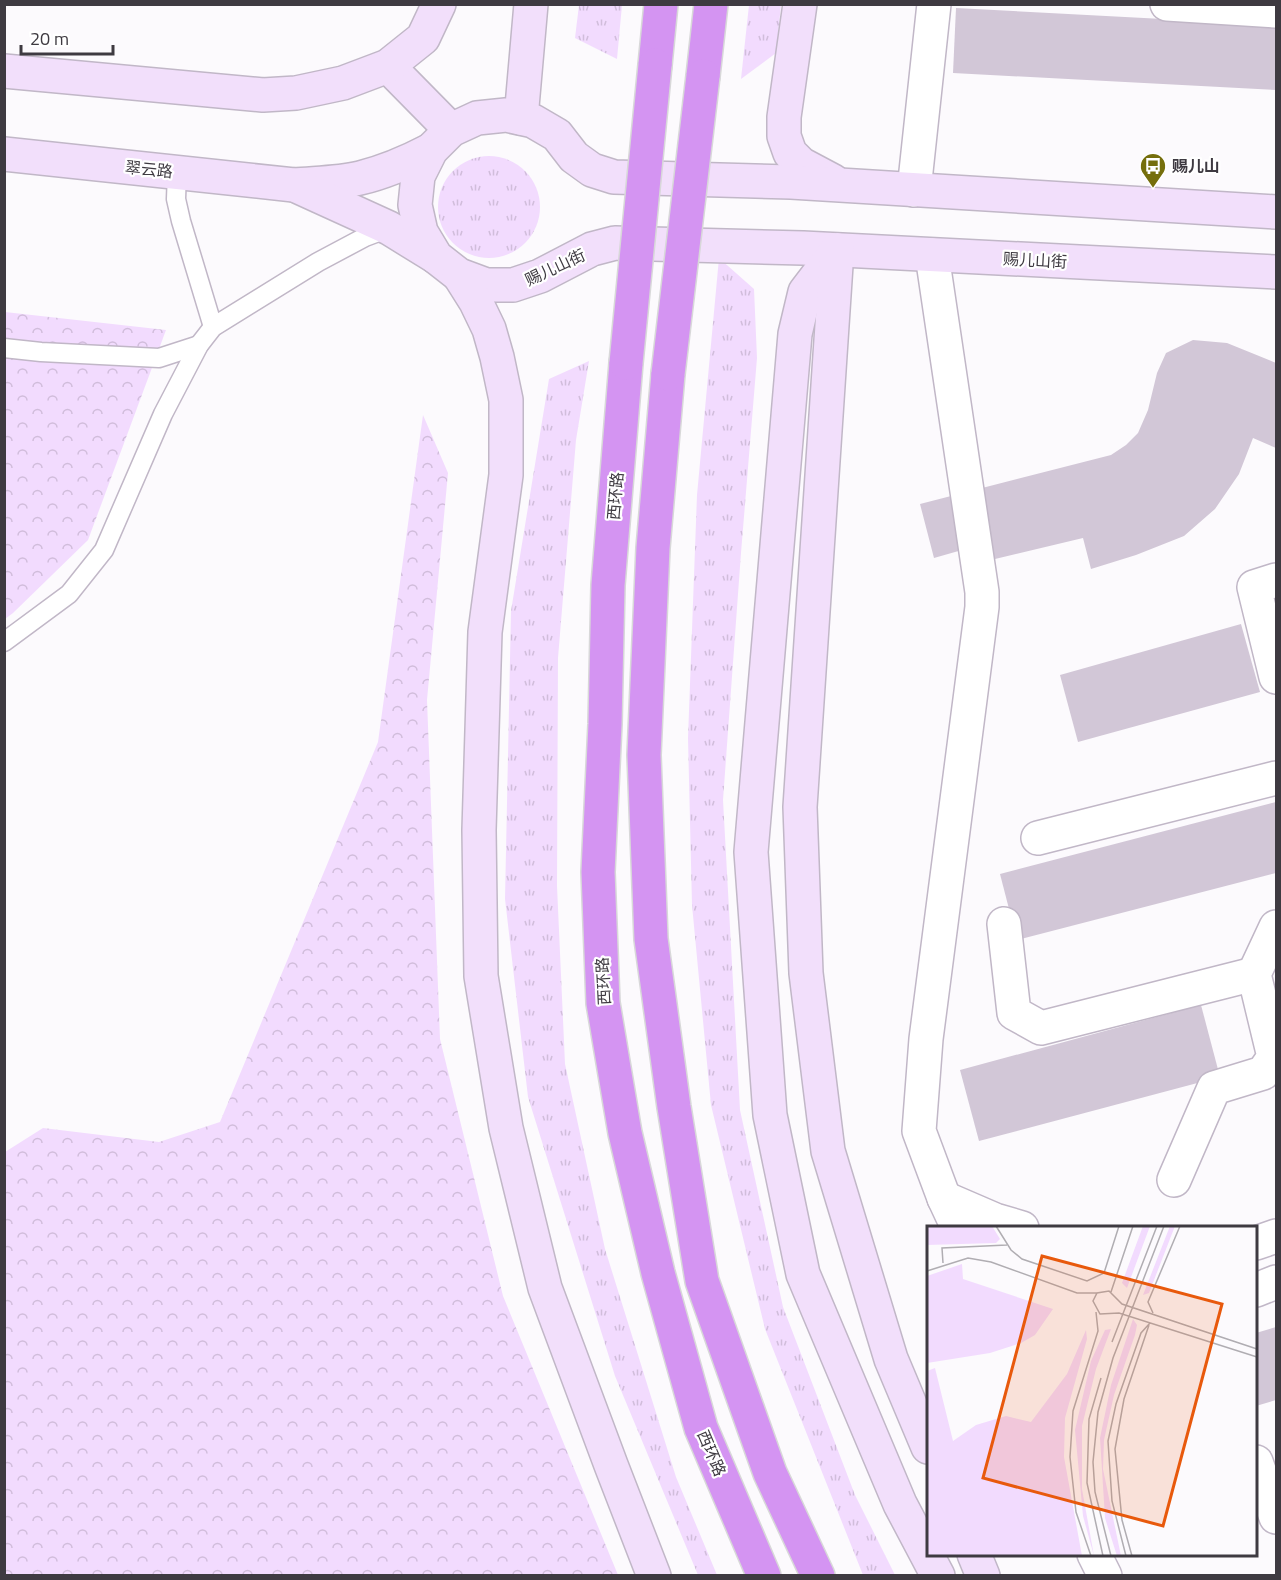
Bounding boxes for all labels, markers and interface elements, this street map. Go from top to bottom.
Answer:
scale bar [21,18,112,56]
text: 20 m [30,25,69,52]
bus stop icon: 赐儿山 [1138,151,1168,189]
place label: 赐儿山 [1171,154,1220,178]
street label: 翠云路 [124,155,174,183]
street label: 赐儿山街 [521,243,589,291]
street label: 赐儿山街 [1002,246,1068,274]
street label: 西环路 [601,471,629,521]
street label: 西环路 [590,956,616,1006]
inset map [927,1226,1257,1556]
street label: 西环路 [692,1426,732,1480]

